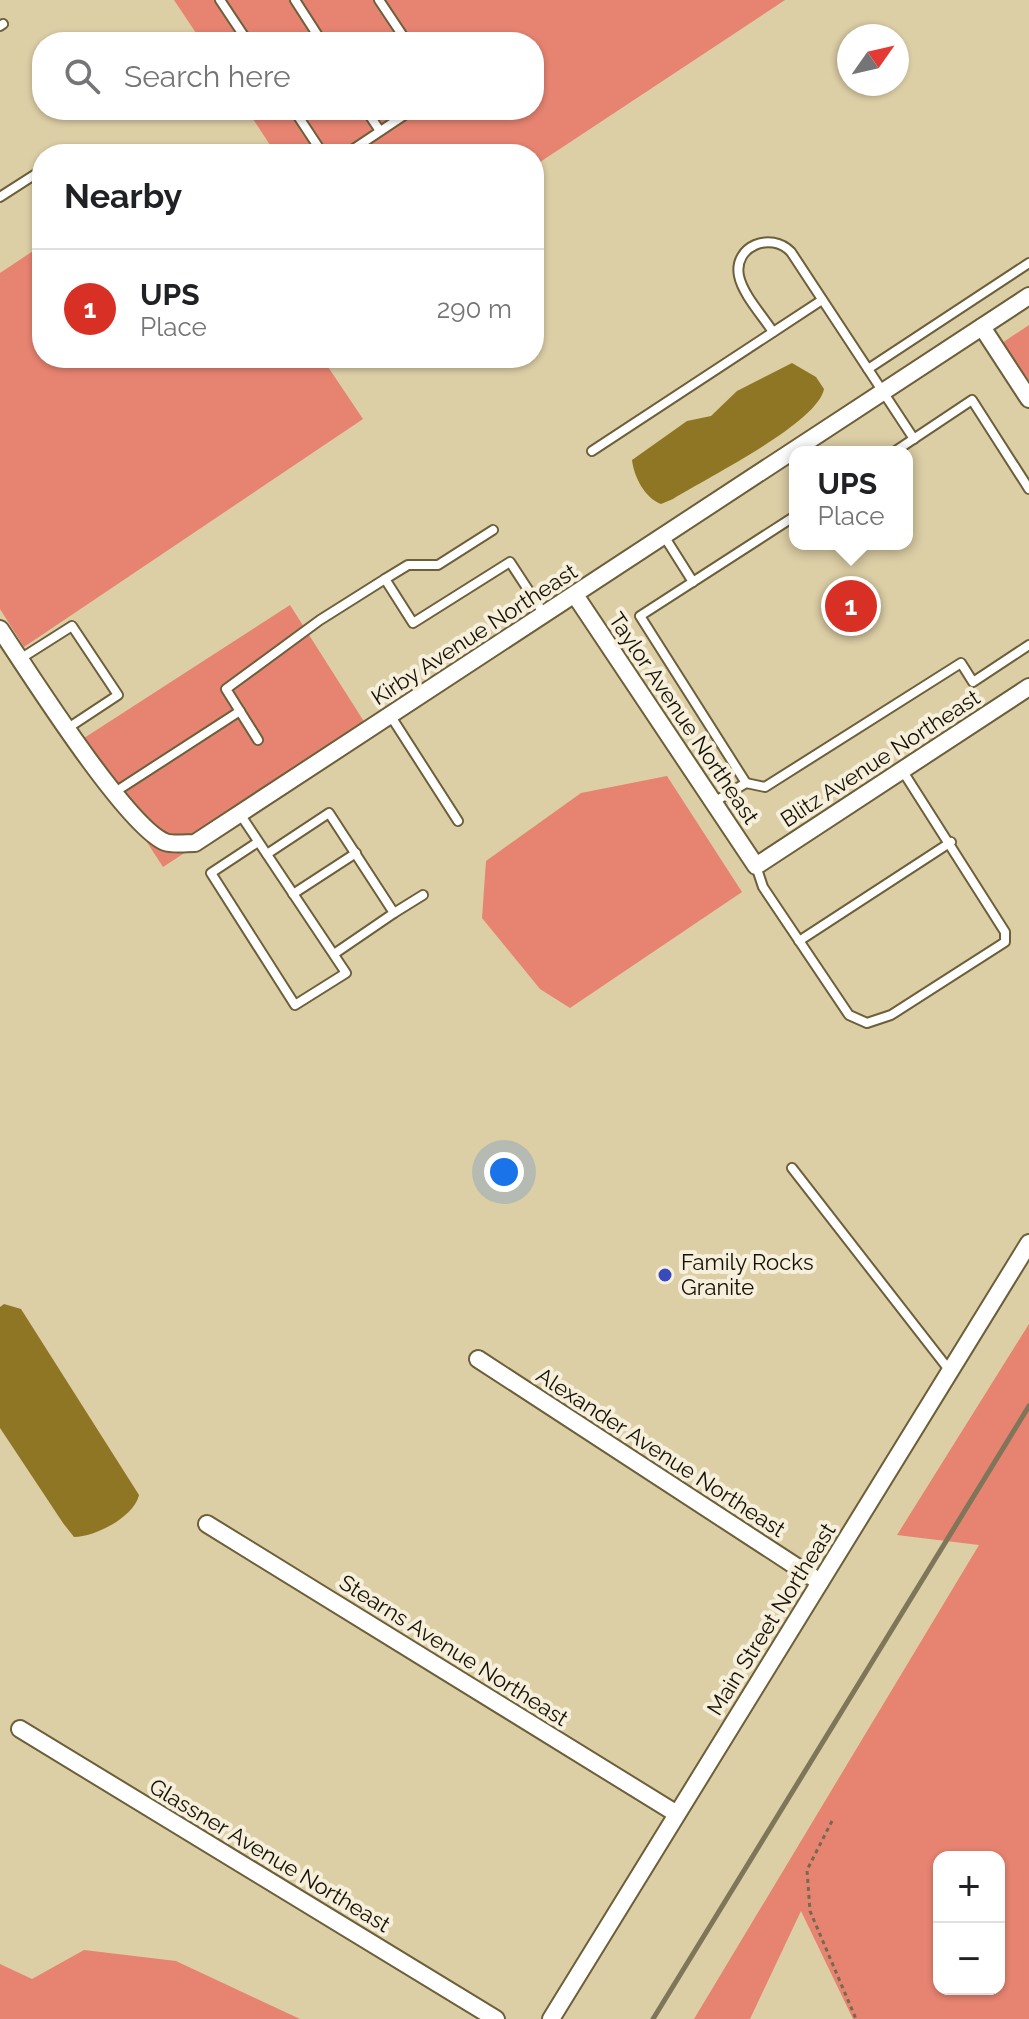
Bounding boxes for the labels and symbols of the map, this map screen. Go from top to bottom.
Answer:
north arrow [837,24,909,96]
street label: Kirby Avenue Northeast [366,558,582,710]
pin: 1 [825,576,877,636]
street label: Taylor Avenue Northeast [603,607,765,829]
street label: Blitz Avenue Northeast [776,684,985,832]
your location [484,1152,524,1192]
place label: Family Rocks Granite [681,1249,814,1300]
marker: Family Rocks Granite [656,1266,674,1284]
street label: Alexander Avenue Northeast [532,1362,791,1543]
street label: Main Street Northeast [701,1518,841,1720]
street label: Stearns Avenue Northeast [335,1569,574,1732]
street label: Glassner Avenue Northeast [145,1773,396,1938]

